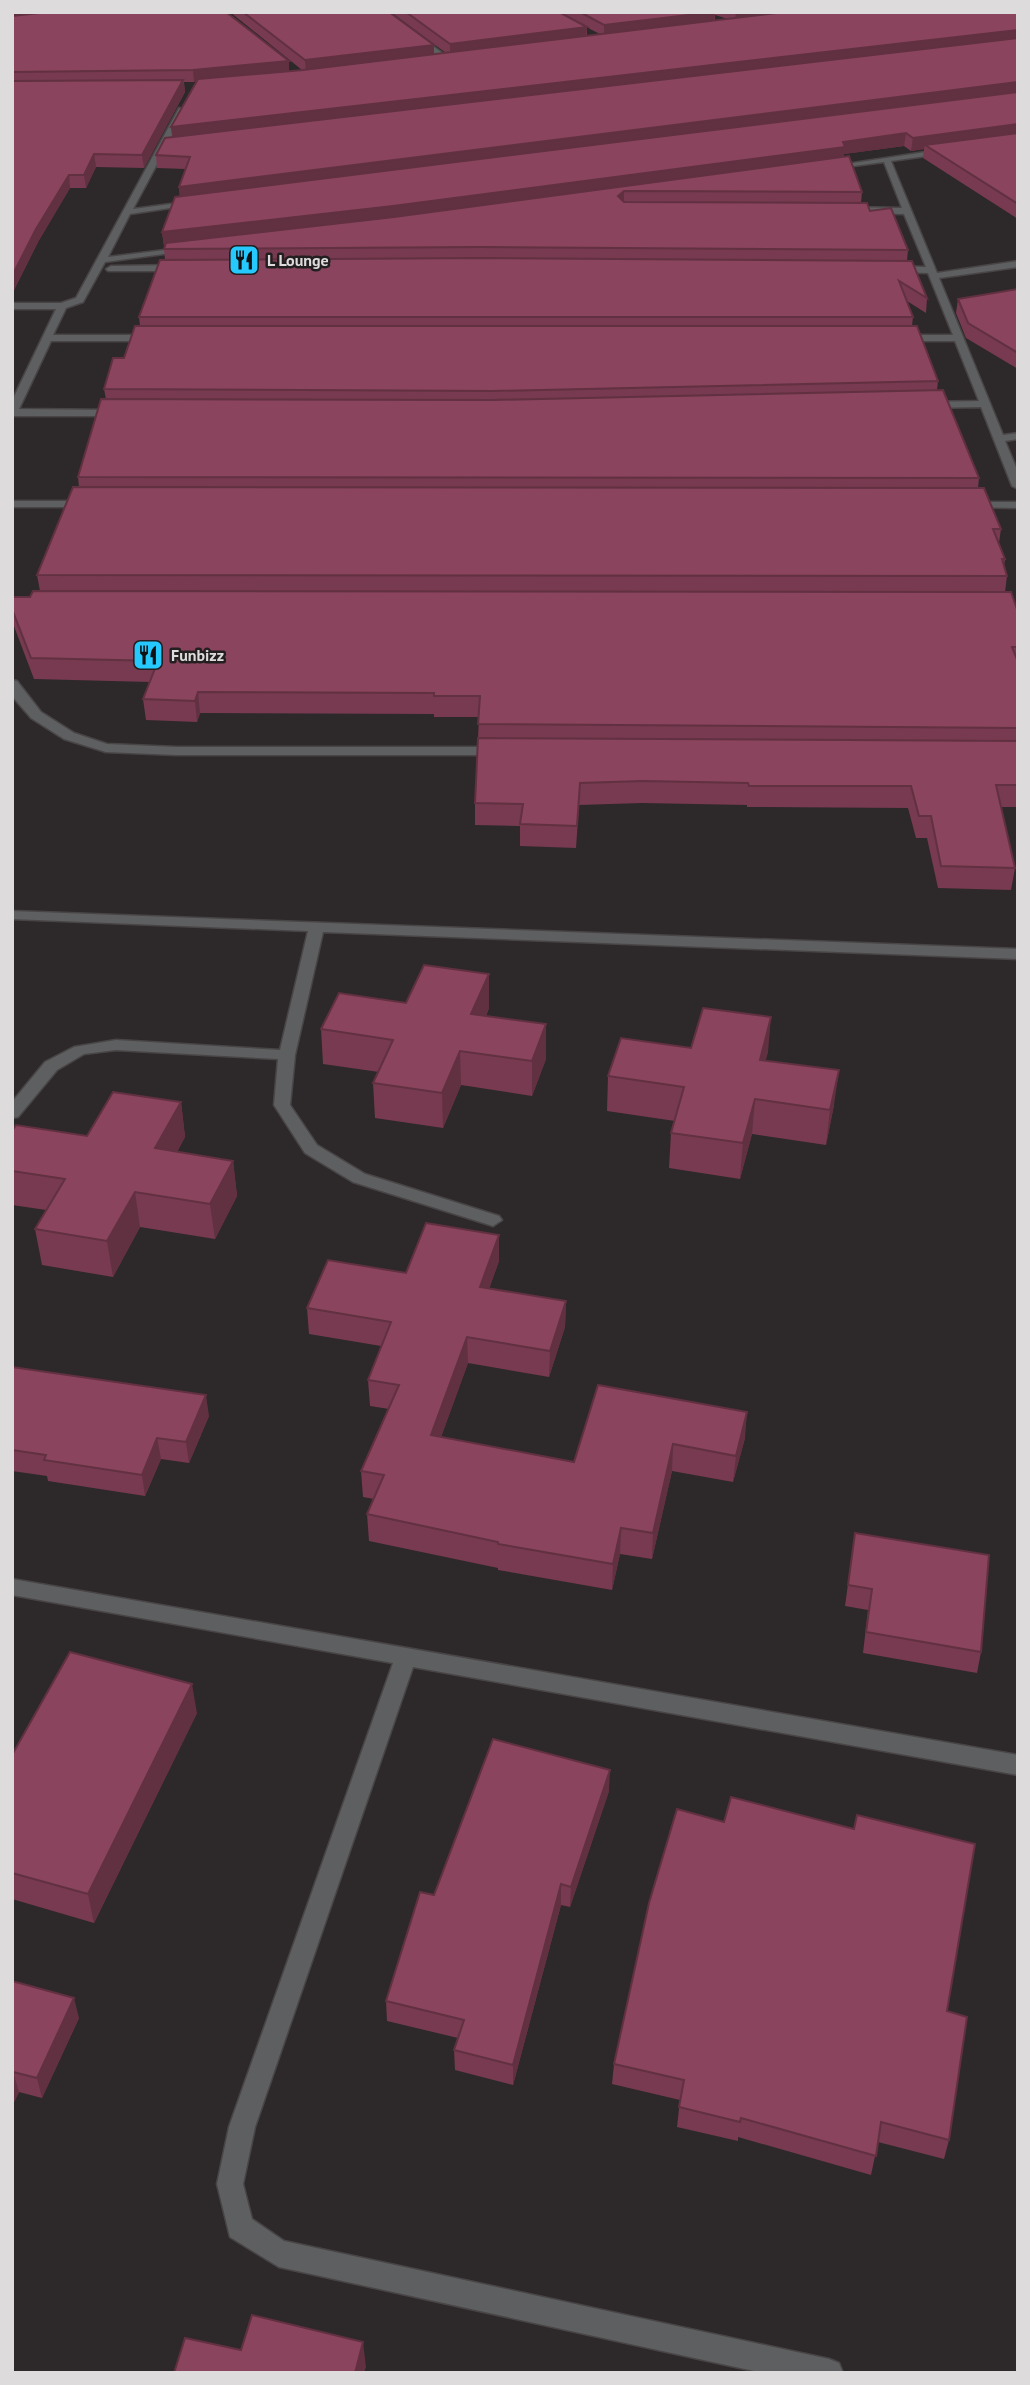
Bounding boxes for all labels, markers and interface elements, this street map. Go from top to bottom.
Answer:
restaurant icon: L Lounge [227,243,261,277]
place label: L Lounge [267,250,329,270]
restaurant icon: Funbizz [131,638,165,672]
place label: Funbizz [171,645,224,665]

